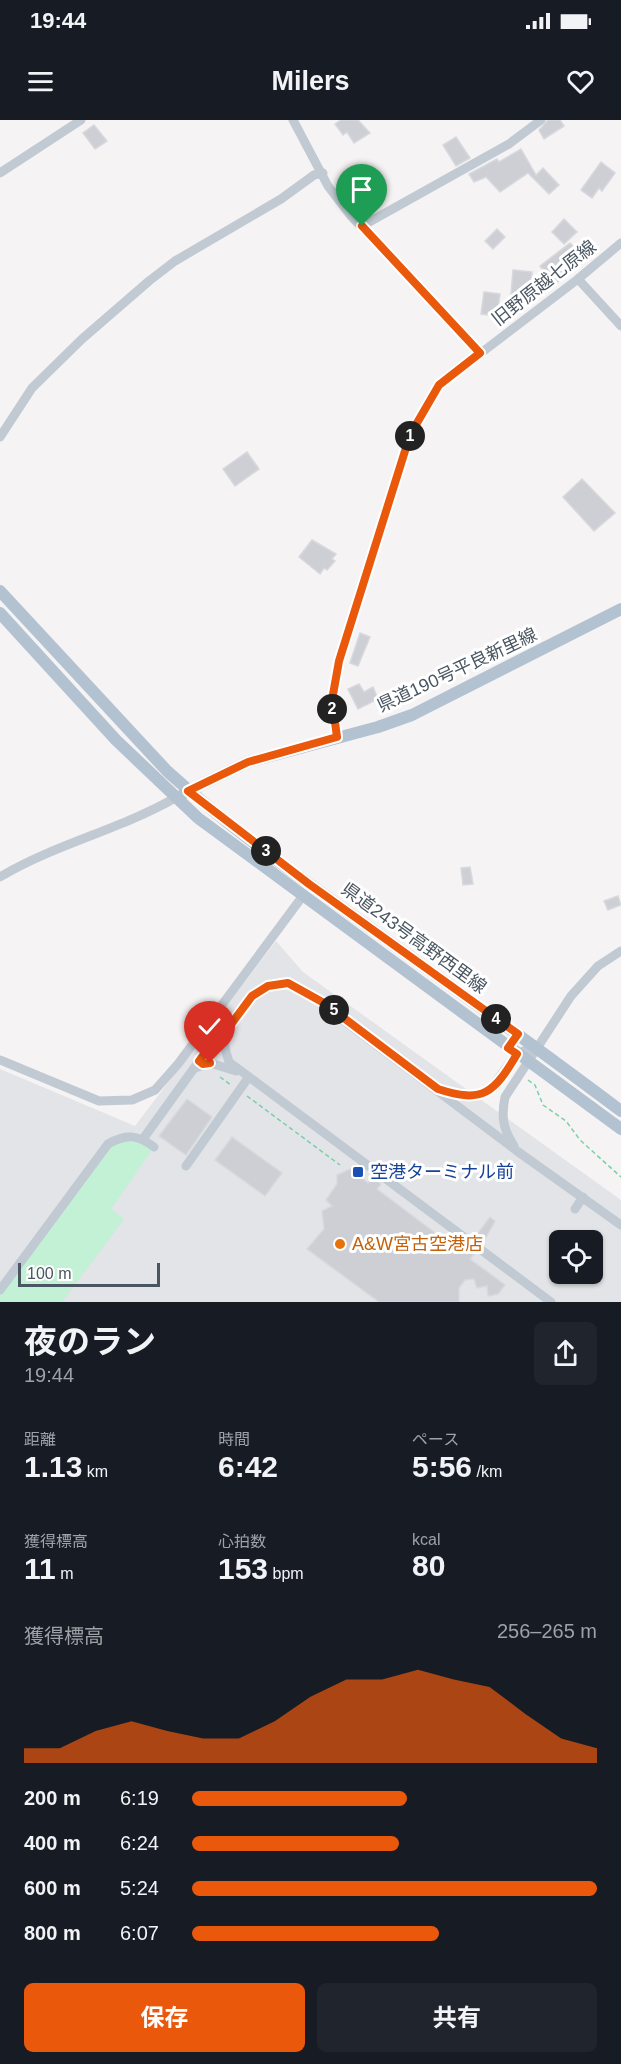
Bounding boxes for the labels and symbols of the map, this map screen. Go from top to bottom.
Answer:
pin [336,164,387,226]
street label: 旧野原越七原線 [488,236,600,330]
pin: 1 [395,421,425,451]
street label: 県道190号平良新里線 [374,624,540,716]
pin: 2 [317,694,347,724]
pin: 3 [251,836,281,866]
street label: 県道243号高野西里線 [338,879,490,997]
pin: 5 [319,995,349,1025]
pin [184,1001,235,1063]
pin: 4 [481,1004,511,1034]
place label: 空港ターミナル前 [370,1162,514,1182]
marker: 空港ターミナル前 [351,1165,365,1179]
place label: A&W宮古空港店 [352,1234,483,1254]
marker: A&W宮古空港店 [333,1237,347,1251]
scale bar [18,1260,160,1288]

